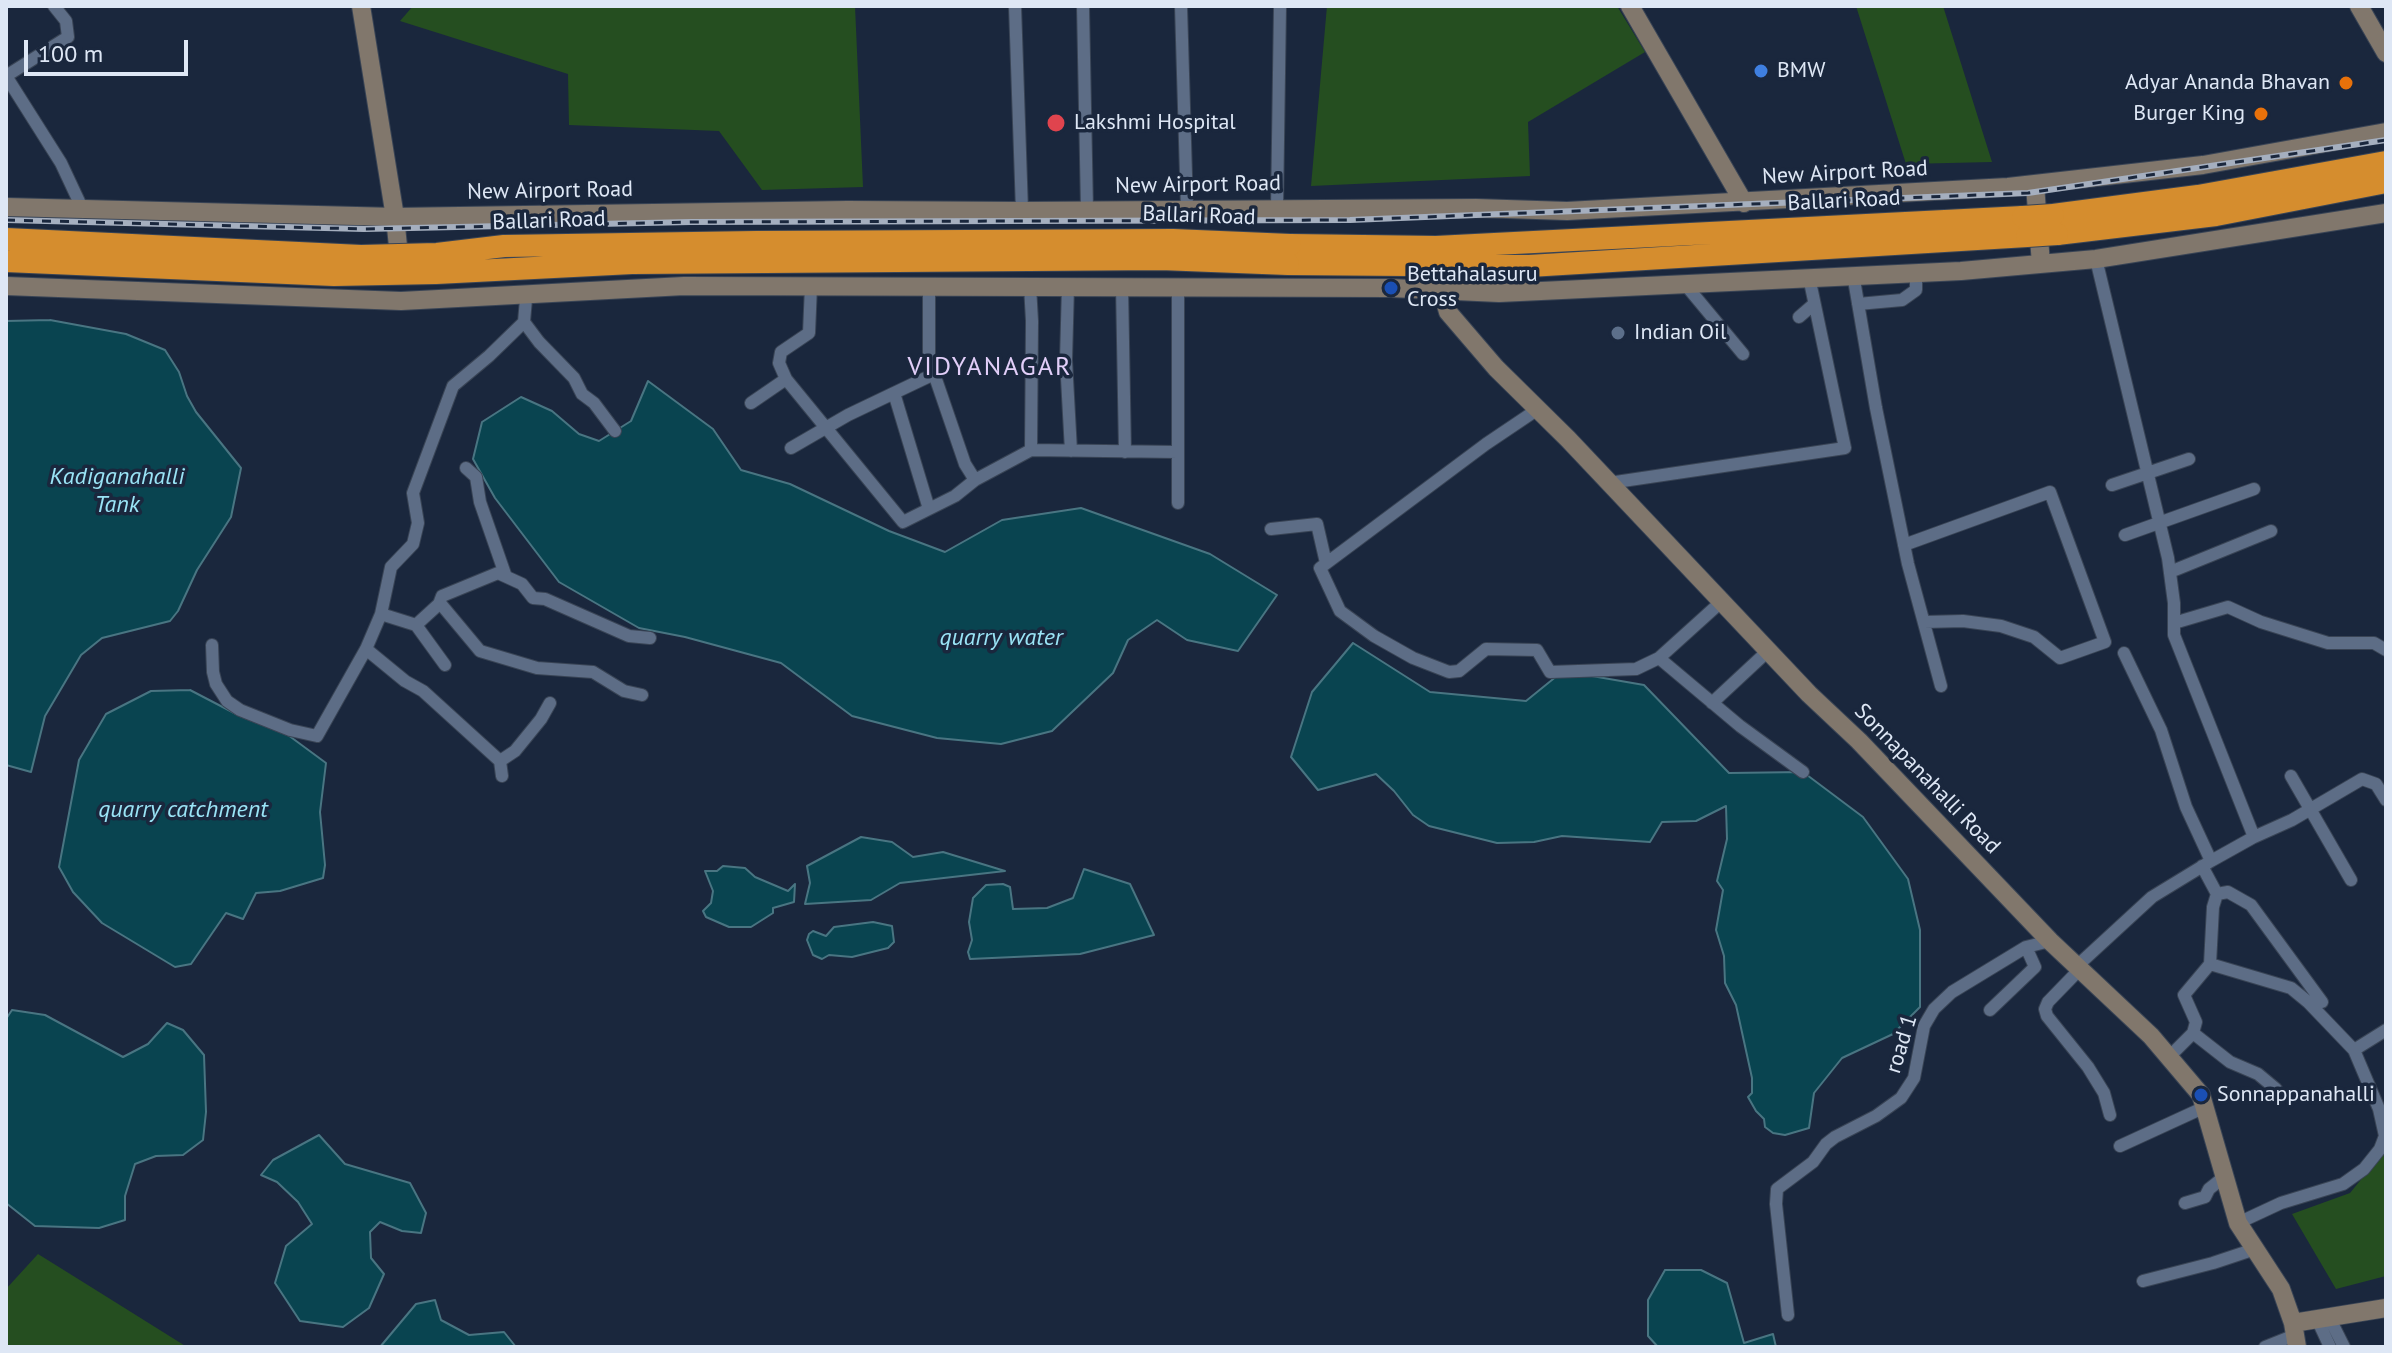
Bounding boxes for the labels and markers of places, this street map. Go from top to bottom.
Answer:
place label: BMW [1777,58,1825,84]
marker: BMW [1752,62,1770,80]
place label: Adyar Ananda Bhavan [2125,70,2330,96]
marker: Adyar Ananda Bhavan [2337,74,2355,92]
place label: Burger King [2133,101,2245,127]
marker: Burger King [2252,105,2270,123]
place label: Lakshmi Hospital [1074,110,1236,136]
marker: Lakshmi Hospital [1045,112,1067,134]
place label: Bettahalasuru Cross [1407,262,1538,314]
marker: Bettahalasuru Cross [1382,279,1400,297]
place label: Indian Oil [1634,320,1726,346]
marker: Indian Oil [1609,324,1627,342]
place label: Sonnappanahalli [2217,1082,2375,1108]
marker: Sonnappanahalli [2192,1086,2210,1104]

